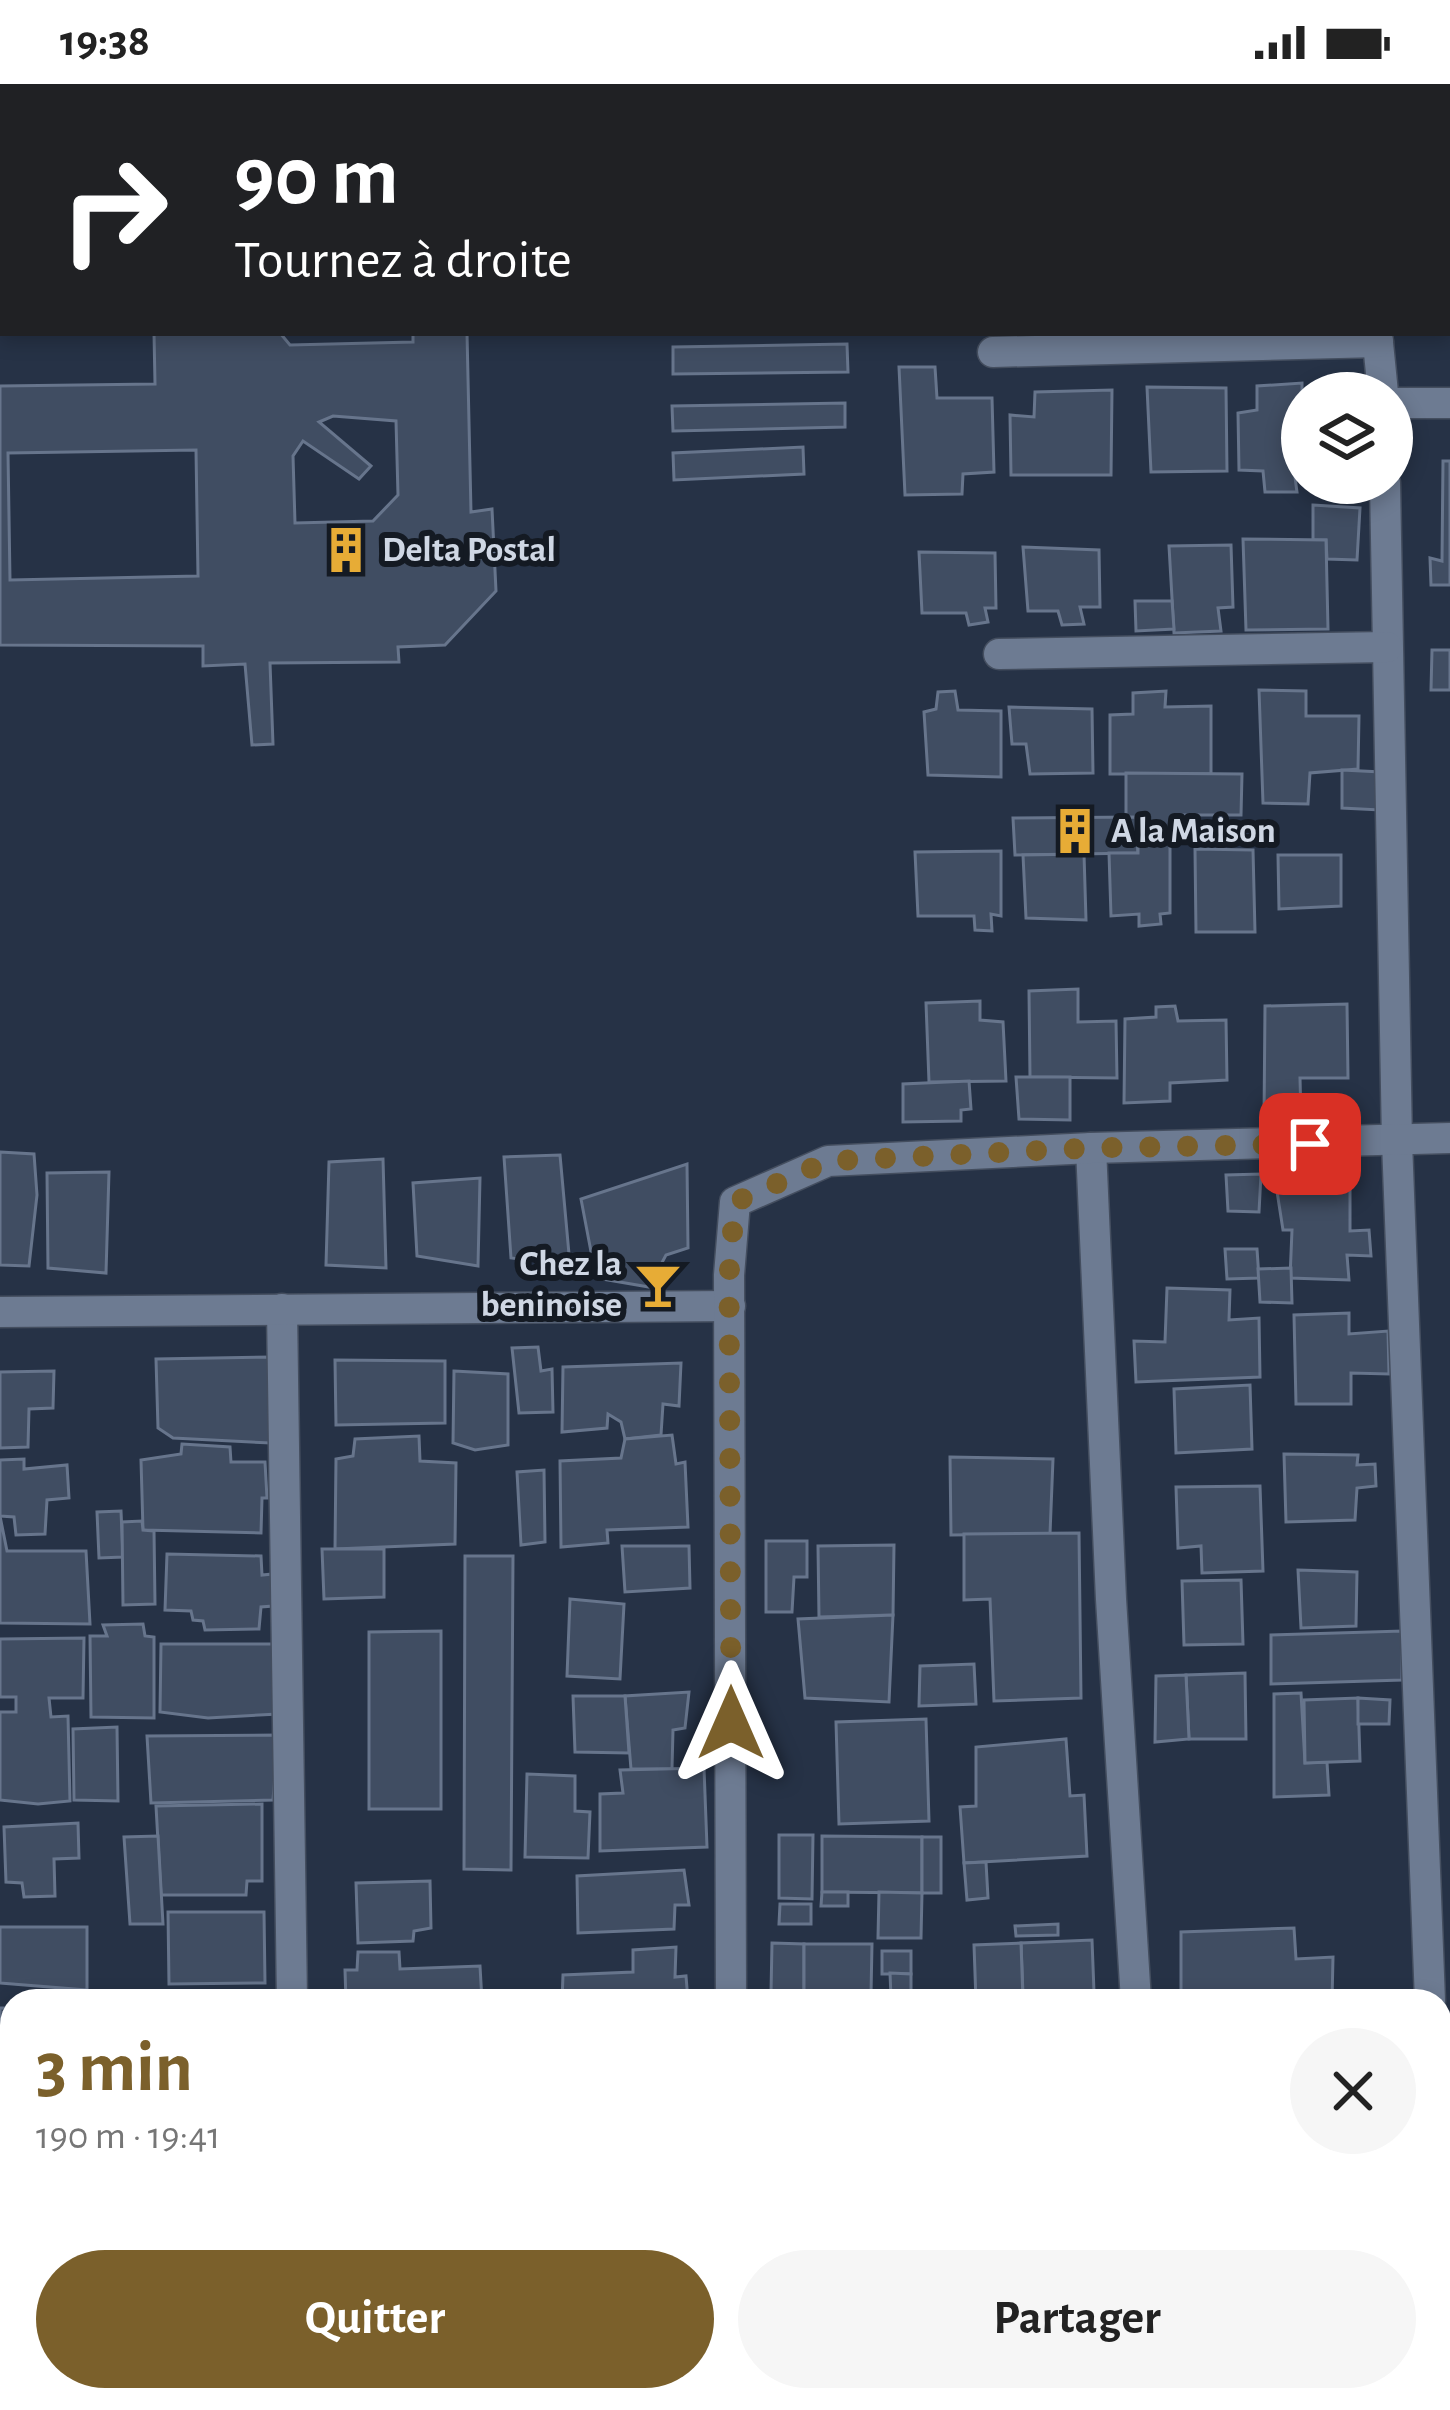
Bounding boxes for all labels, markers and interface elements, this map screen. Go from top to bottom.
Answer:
text: 19:38 [60,19,150,64]
icon: right [36,132,192,288]
text: 90 m [234,136,399,220]
text: Tournez à droite [234,234,572,288]
map controls [1281,372,1413,504]
button: layers [1281,372,1413,504]
building icon: Delta Postal [321,525,371,575]
place label: Delta Postal [382,532,556,568]
building icon: A la Maison [1050,806,1100,856]
place label: A la Maison [1111,813,1276,849]
pin [1259,1093,1361,1195]
icon: arrive [1277,1111,1343,1177]
place label: Chez la beninoise [481,1246,622,1323]
bar icon: Chez la beninoise [633,1260,683,1310]
position arrow [668,1660,794,1786]
button: close [1290,2028,1416,2154]
text: 3 min [36,2032,193,2104]
text: 190 m · 19:41 [36,2117,221,2156]
button: Quitter [36,2250,714,2388]
button: Partager [738,2250,1416,2388]

